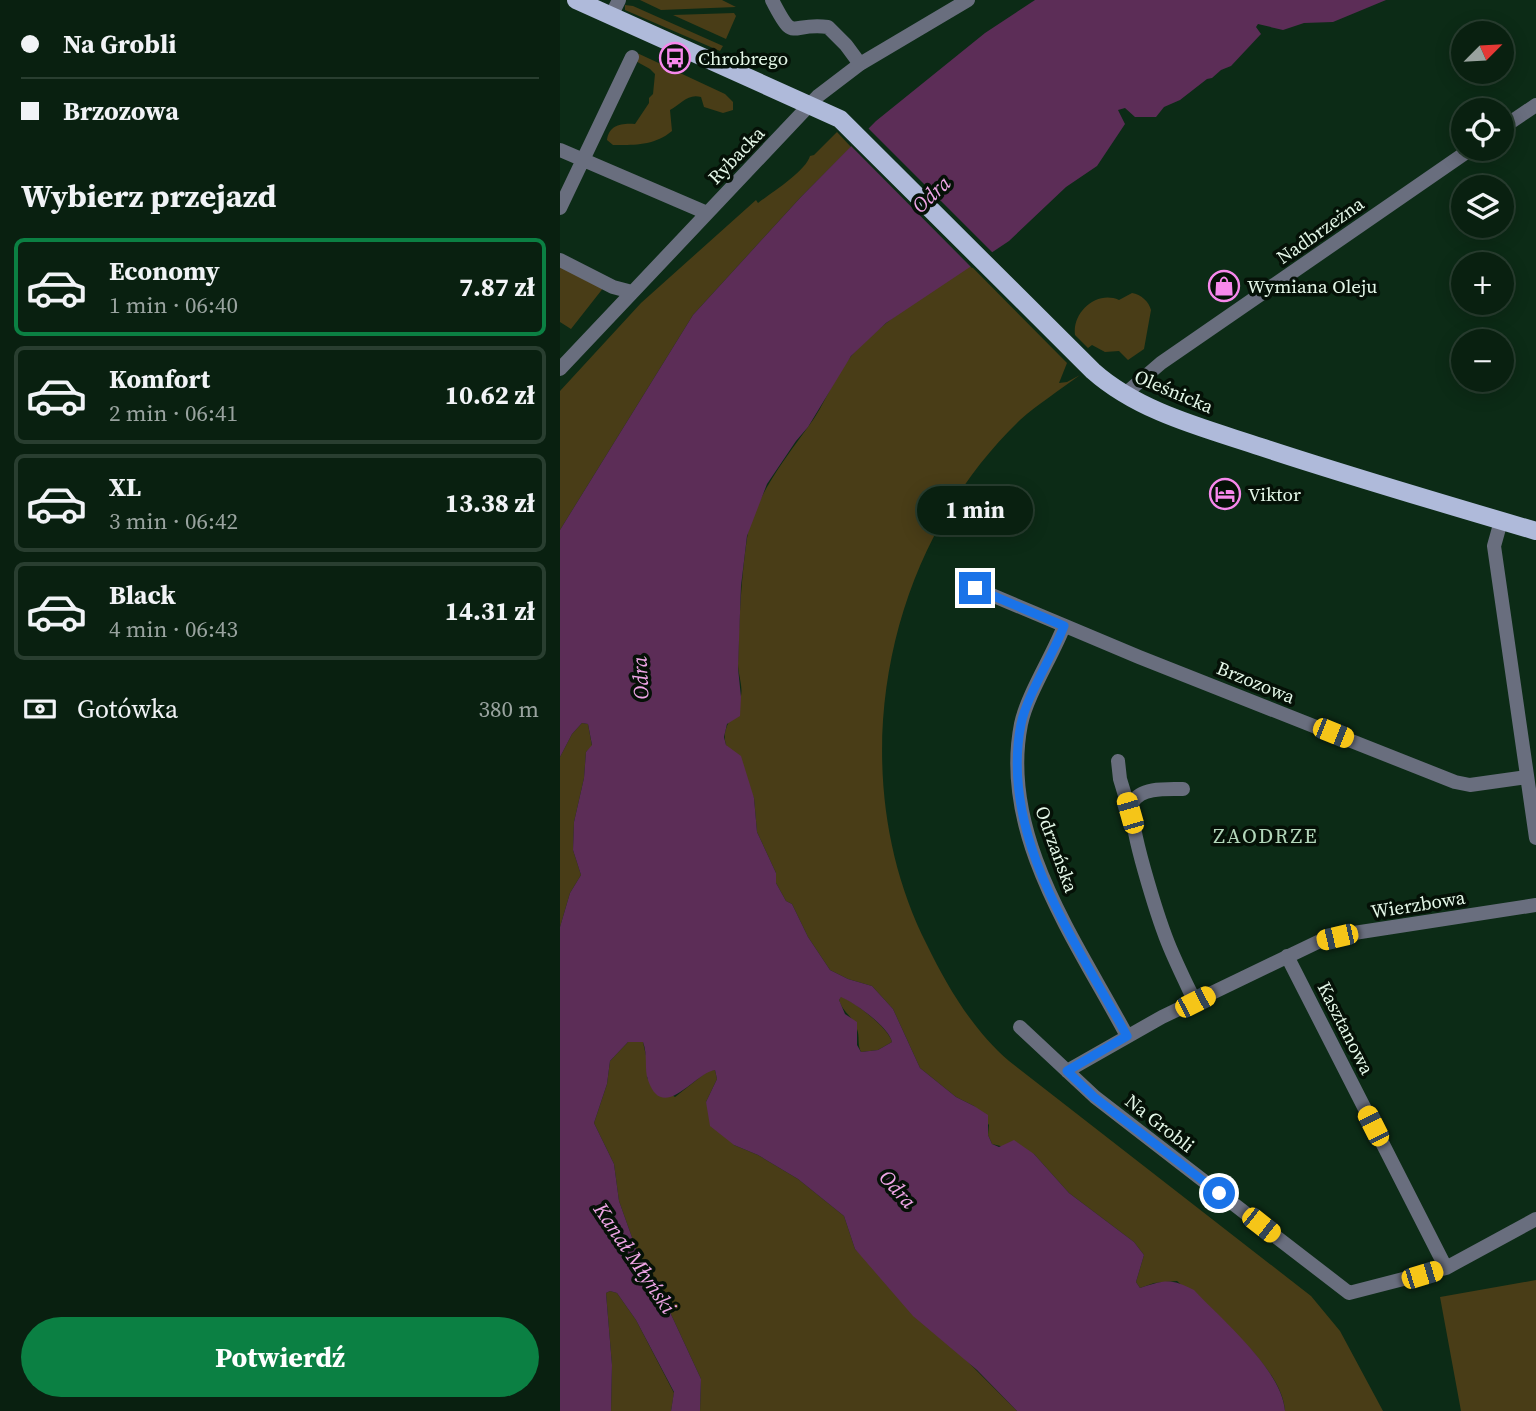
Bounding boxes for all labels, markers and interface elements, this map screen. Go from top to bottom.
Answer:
north arrow [1451,21,1514,84]
map controls [1451,21,1514,392]
text: Na Grobli [63,26,177,62]
bus stop icon: Chrobrego [658,41,692,75]
place label: Chrobrego [698,45,788,71]
text: Brzozowa [63,93,179,129]
button: locate [1451,98,1514,161]
street label: Rybacka [702,120,770,190]
water label: Odra [905,169,957,219]
text: Wybierz przejazd [21,174,277,218]
button: layers [1451,175,1514,238]
street label: Nadbrzeżna [1271,190,1369,270]
button: + [1451,252,1514,315]
text: Economy [109,253,220,289]
icon: car [25,256,88,319]
text: 7.87 zł [459,269,535,305]
shop icon: Wymiana Oleju [1207,269,1241,303]
place label: Wymiana Oleju [1247,273,1377,299]
text: 1 min · 06:40 [109,289,238,321]
button: − [1451,329,1514,392]
text: Komfort [109,361,210,397]
street label: Oleśnicka [1131,363,1218,419]
icon: car [25,364,88,427]
text: 10.62 zł [445,377,535,413]
text: 2 min · 06:41 [109,397,238,429]
text: XL [109,469,141,505]
icon: car [25,472,88,535]
hotel icon: Viktor [1208,477,1242,511]
place label: Viktor [1248,481,1301,507]
text: 13.38 zł [445,485,535,521]
callout: 1 min [917,486,1033,536]
text: 1 min [945,494,1005,526]
text: 3 min · 06:42 [109,505,238,537]
route end [959,572,991,604]
text: Black [109,577,176,613]
icon: car [25,580,88,643]
text: 14.31 zł [445,593,535,629]
text: 4 min · 06:43 [109,613,238,645]
street label: Brzozowa [1213,655,1299,710]
water label: Odra [624,656,656,700]
icon: cash [21,690,59,728]
text: Gotówka [77,691,178,727]
text: 380 m [478,693,539,725]
car [1310,715,1357,751]
car [1115,790,1146,836]
street label: Odrzańska [1029,802,1085,896]
district label: ZAODRZE [1213,821,1319,850]
street label: Wierzbowa [1369,884,1467,924]
car [1315,922,1360,952]
street label: Kasztanowa [1312,977,1381,1079]
car [1172,983,1219,1021]
street label: Na Grobli [1120,1088,1200,1158]
car [1355,1103,1392,1149]
water label: Odra [873,1163,923,1215]
route start [1203,1177,1235,1209]
water label: Kanał Młyński [586,1196,683,1320]
car [1238,1204,1285,1246]
car [1399,1259,1446,1291]
button: Potwierdź [21,1317,539,1397]

